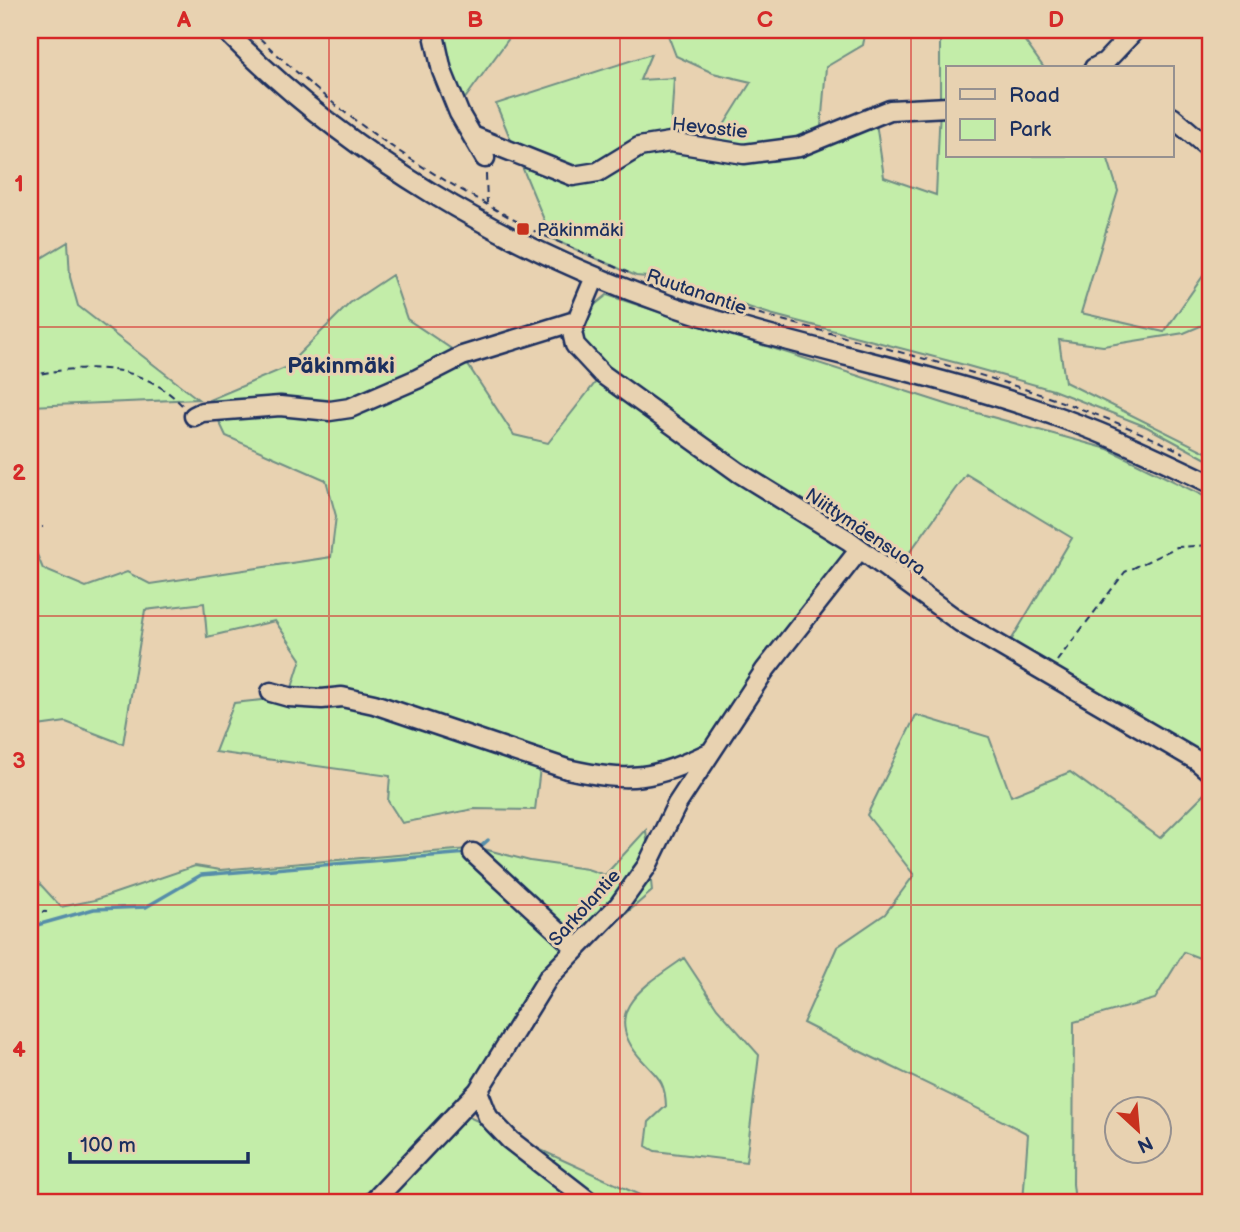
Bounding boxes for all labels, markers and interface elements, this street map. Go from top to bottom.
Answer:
text: A [176,6,192,34]
text: B [467,6,483,34]
text: C [757,6,773,34]
text: D [1048,6,1064,34]
legend [946,66,1174,158]
text: Road [1009,83,1060,108]
street label: Hevostie [671,113,749,144]
text: Park [1009,117,1052,142]
text: 1 [14,170,24,198]
place label: Päkinmäki [537,219,624,242]
marker: Päkinmäki [515,221,531,237]
street label: Ruutanantie [643,265,750,320]
district label: Päkinmäki [287,352,395,380]
text: 2 [12,459,26,487]
street label: Niittymäensuora [801,484,930,581]
text: 3 [12,747,26,775]
street label: Sarkolantie [544,865,626,951]
text: 4 [12,1036,26,1064]
north arrow [1104,1096,1174,1166]
scale bar [70,1120,248,1164]
text: N [1133,1130,1156,1157]
text: 100 m [80,1133,136,1158]

